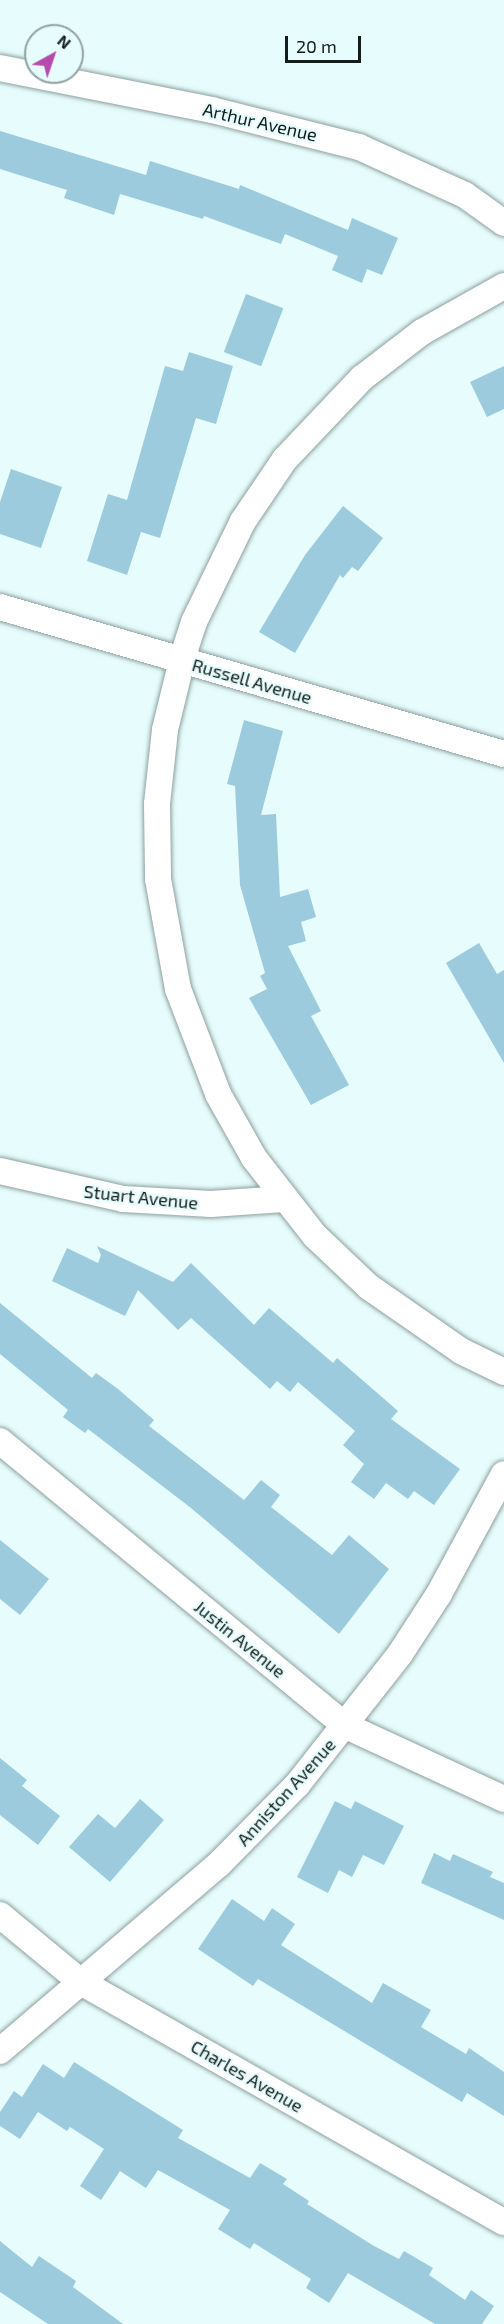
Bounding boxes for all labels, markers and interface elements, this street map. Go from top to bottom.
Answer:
north arrow [24,24,84,84]
scale bar [288,24,364,62]
text: N [54,30,75,52]
text: 20 m [296,35,337,57]
street label: Arthur Avenue [200,98,320,146]
street label: Russell Avenue [189,653,315,709]
street label: Stuart Avenue [82,1180,200,1214]
street label: Justin Avenue [190,1595,290,1683]
street label: Anniston Avenue [232,1734,340,1850]
street label: Charles Avenue [187,2035,307,2117]

